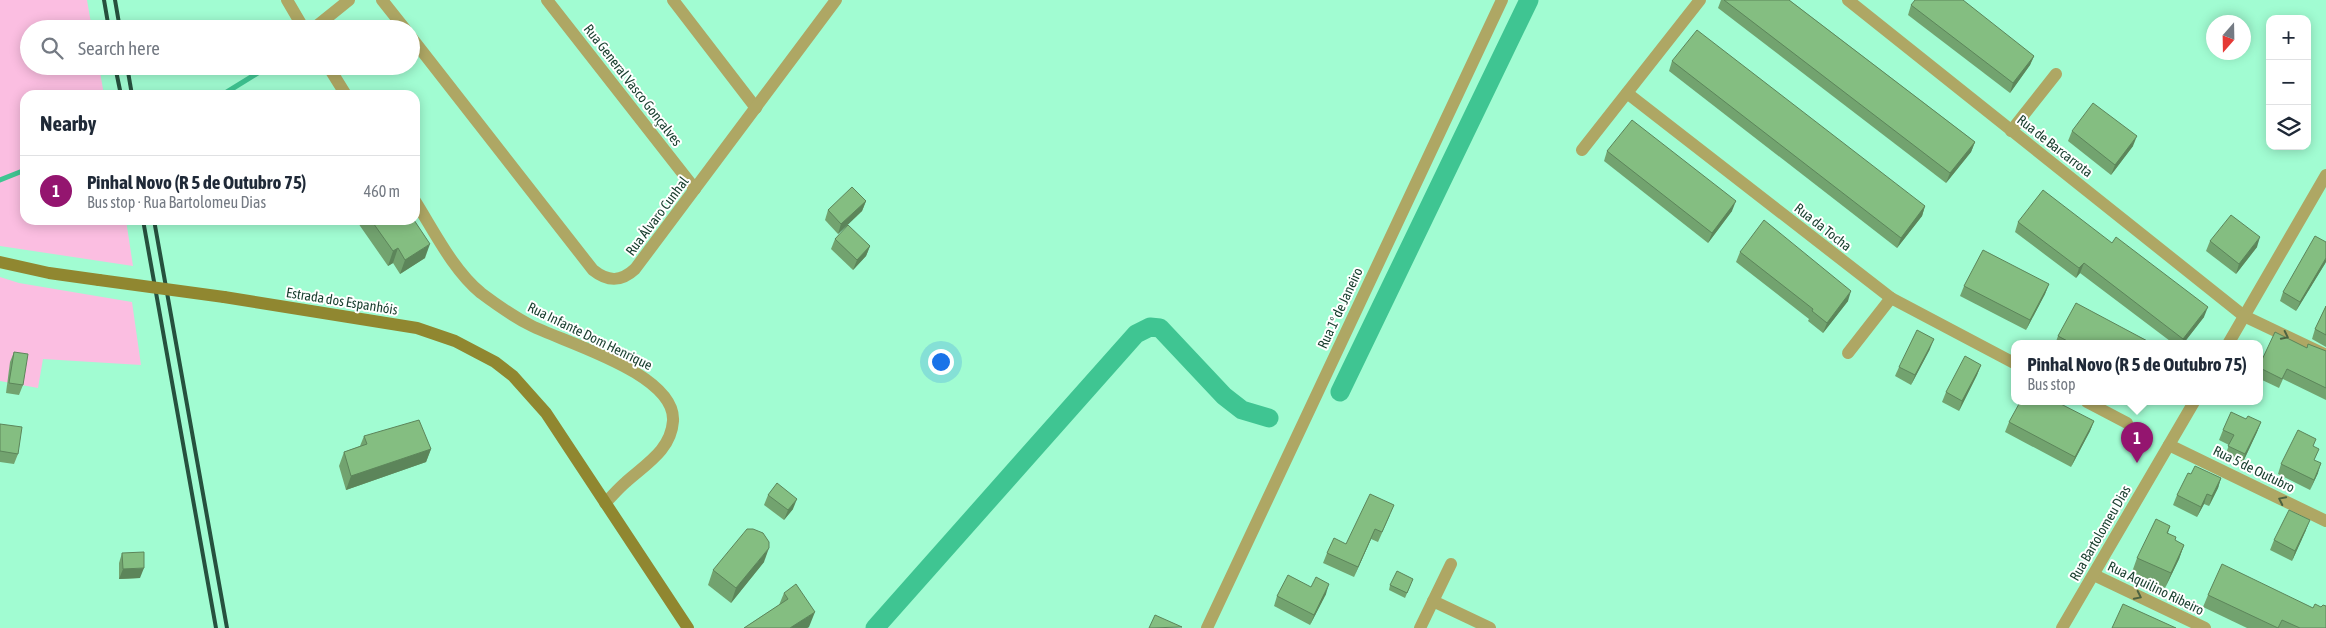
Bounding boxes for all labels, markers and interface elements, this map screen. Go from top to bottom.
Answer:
north arrow [2206,15,2251,60]
map controls [2266,15,2311,150]
button: + [2266,15,2311,60]
search box [20,20,420,75]
street label: Rua General Vasco Gonçalves [581,21,685,149]
icon: search [38,34,66,62]
text: Search here [78,37,160,59]
button: − [2266,60,2311,105]
button: layers [2266,105,2311,150]
text: Nearby [40,111,96,135]
street label: Rua de Barcarrota [2014,112,2096,180]
text: Pinhal Novo (R 5 de Outubro 75) [87,171,306,193]
street label: Rua Álvaro Cunhal [622,173,692,258]
text: 1 [52,182,60,200]
text: 460 m [364,182,400,200]
text: Bus stop · Rua Bartolomeu Dias [87,193,266,211]
street label: Rua da Tocha [1791,200,1855,254]
street label: Rua 1º de Janeiro [1314,265,1366,351]
street label: Estrada dos Espanhóis [285,284,399,318]
street label: Rua Infante Dom Henrique [525,299,655,373]
one-way arrow [2280,329,2289,340]
popup [2011,340,2263,405]
your location [928,349,954,375]
text: Pinhal Novo (R 5 de Outubro 75) [2027,353,2247,375]
text: Bus stop [2027,375,2076,393]
pin: 1 [2121,422,2153,463]
street label: Rua 5 de Outubro [2211,442,2297,496]
street label: Rua Bartolomeu Dias [2066,482,2134,584]
one-way arrow [2278,495,2287,506]
street label: Rua Aquilino Ribeiro [2105,558,2207,618]
one-way arrow [2133,589,2142,600]

